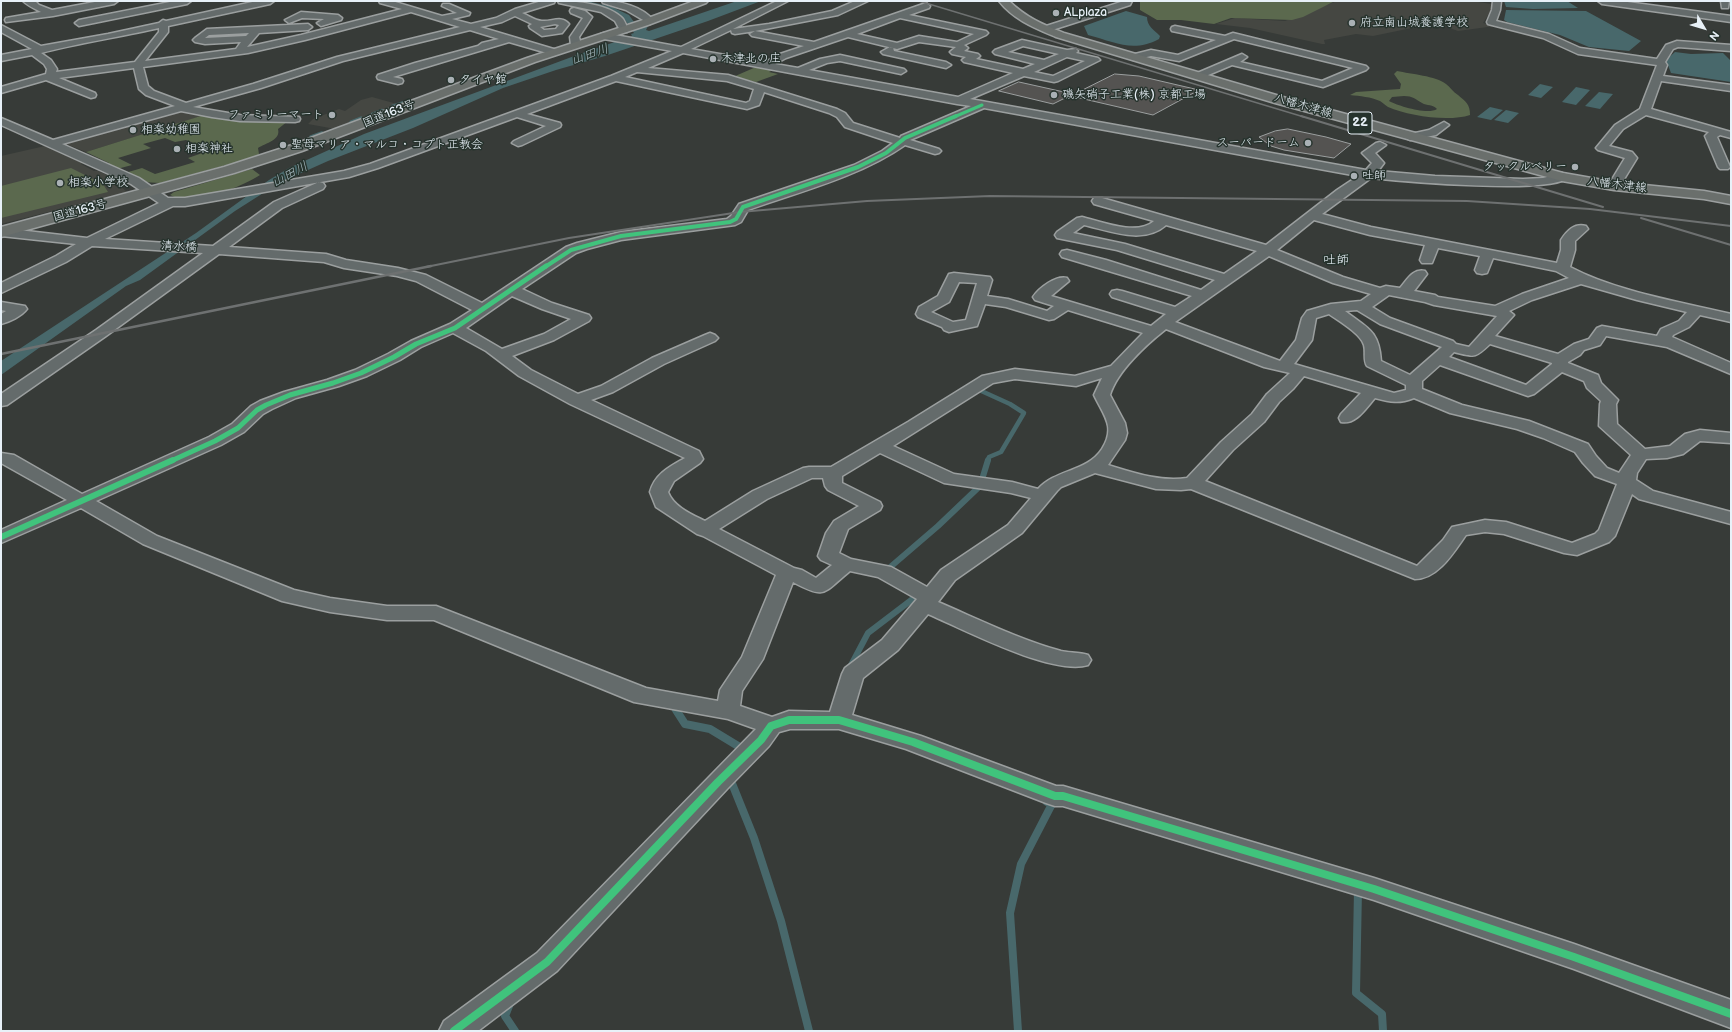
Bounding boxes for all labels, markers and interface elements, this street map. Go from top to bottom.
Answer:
place label: ALplaza [1064,6,1107,20]
marker: ALplaza [1051,8,1061,18]
north arrow [1684,8,1724,48]
place label: 府立南山城養護学校 [1360,16,1468,30]
marker: 府立南山城養護学校 [1347,18,1357,28]
text: N [1706,28,1722,43]
water label: 山田川 [569,41,611,69]
place label: 木津北の庄 [721,52,781,66]
marker: 木津北の庄 [708,54,718,64]
place label: タイヤ館 [459,73,507,87]
marker: タイヤ館 [446,75,456,85]
place label: 磯矢硝子工業(株) 京都工場 [1062,88,1206,102]
marker: 磯矢硝子工業(株) 京都工場 [1049,90,1059,100]
street label: 八幡木津線 [1272,91,1334,121]
street label: 国道163号 [361,97,417,131]
place label: ファミリーマート [228,108,324,122]
marker: ファミリーマート [327,110,337,120]
road number: 22 [1348,112,1372,134]
place label: 相楽幼稚園 [141,123,201,137]
marker: 相楽幼稚園 [128,125,138,135]
place label: スーパードーム [1216,136,1300,150]
place label: 聖母マリア・マルコ・コプト正教会 [291,138,483,152]
marker: スーパードーム [1303,138,1313,148]
marker: 聖母マリア・マルコ・コプト正教会 [278,140,288,150]
place label: 相楽神社 [185,142,233,156]
marker: 相楽神社 [172,144,182,154]
water label: 山田川 [269,159,311,191]
place label: タックルベリー [1483,160,1567,174]
marker: タックルベリー [1570,162,1580,172]
place label: 吐師 [1362,169,1386,183]
marker: 吐師 [1349,171,1359,181]
street label: 八幡木津線 [1586,174,1648,196]
place label: 相楽小学校 [68,176,128,190]
marker: 相楽小学校 [55,178,65,188]
street label: 国道163号 [51,197,109,225]
street label: 清水橋 [161,239,197,255]
district label: 吐師 [1323,253,1349,269]

